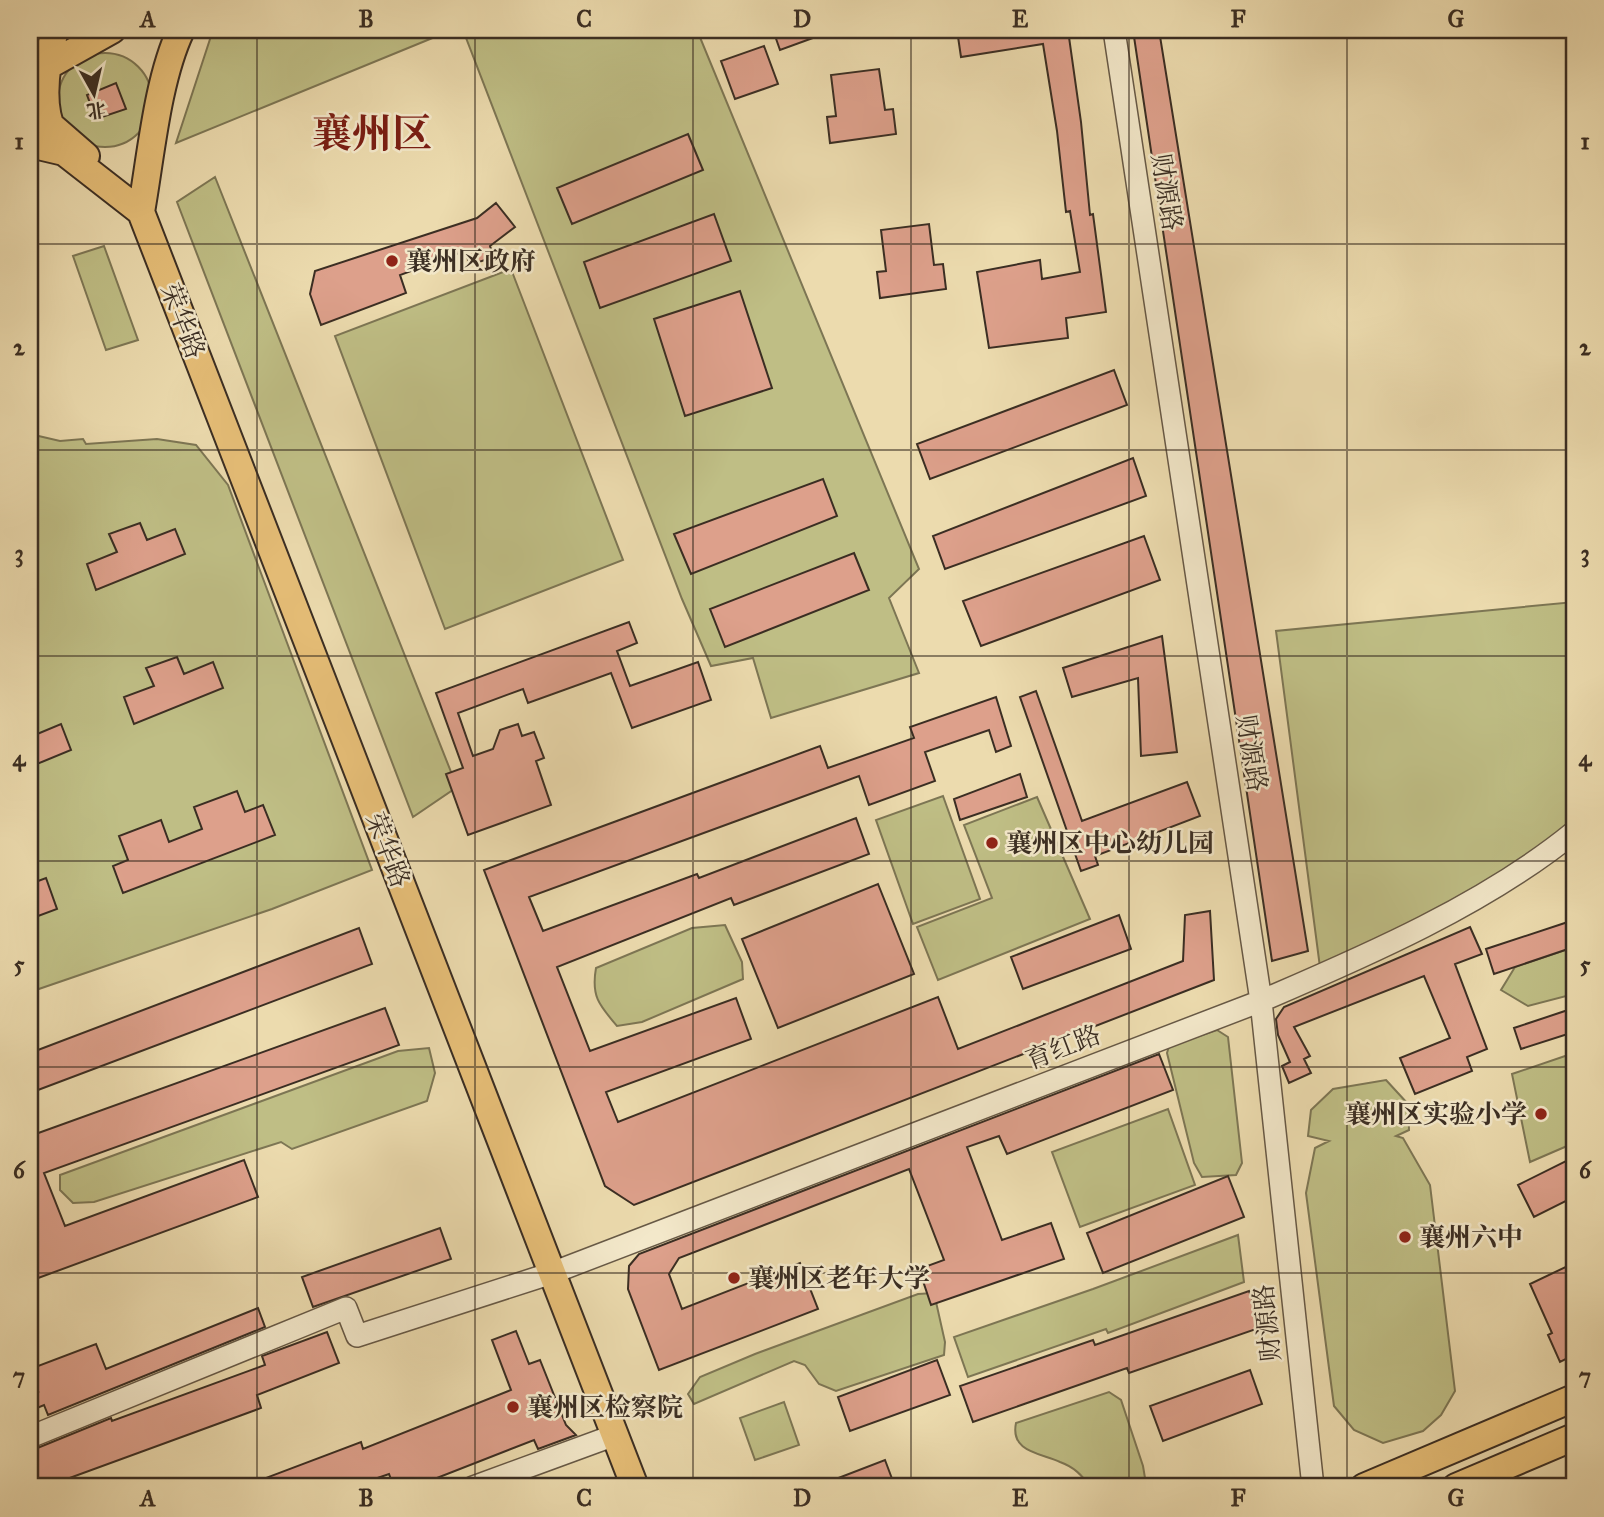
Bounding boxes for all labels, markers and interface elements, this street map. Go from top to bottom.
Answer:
text: A [138,5,156,33]
text: B [358,5,374,33]
text: C [576,5,592,33]
text: D [793,5,811,33]
text: E [1012,5,1029,33]
text: F [1230,5,1246,33]
text: G [1448,5,1465,33]
north arrow [60,60,130,130]
text: 北 [85,98,107,123]
district label: 襄州区 [312,109,432,158]
text: 1 [14,127,24,155]
text: 1 [1580,127,1590,155]
street label: 财源路 [1145,151,1189,233]
place label: 襄州区政府 [406,245,536,277]
marker: 襄州区政府 [384,253,400,269]
street label: 荣华路 [154,279,212,363]
text: 2 [13,333,25,361]
text: 2 [1579,333,1591,361]
text: 3 [14,539,24,568]
text: 3 [1580,539,1590,568]
street label: 财源路 [1230,712,1274,794]
text: 4 [13,744,27,772]
text: 4 [1579,744,1593,772]
street label: 荣华路 [359,808,417,892]
place label: 襄州区中心幼儿园 [1006,827,1214,859]
marker: 襄州区中心幼儿园 [984,835,1000,851]
text: 5 [14,950,25,978]
text: 5 [1580,950,1591,978]
street label: 育红路 [1021,1018,1105,1076]
place label: 襄州区实验小学 [1345,1098,1527,1130]
marker: 襄州区实验小学 [1533,1106,1549,1122]
text: 6 [13,1156,26,1184]
text: 6 [1579,1156,1592,1184]
place label: 襄州六中 [1419,1221,1523,1253]
marker: 襄州六中 [1397,1229,1413,1245]
place label: 襄州区老年大学 [748,1262,930,1294]
marker: 襄州区老年大学 [726,1270,742,1286]
street label: 财源路 [1247,1283,1287,1363]
text: 7 [13,1362,25,1390]
text: 7 [1579,1362,1591,1390]
place label: 襄州区检察院 [527,1391,683,1423]
marker: 襄州区检察院 [505,1399,521,1415]
text: A [138,1484,156,1512]
text: B [358,1484,374,1512]
text: C [576,1484,592,1512]
text: D [793,1484,811,1512]
text: E [1012,1484,1029,1512]
text: F [1230,1484,1246,1512]
text: G [1448,1484,1465,1512]

